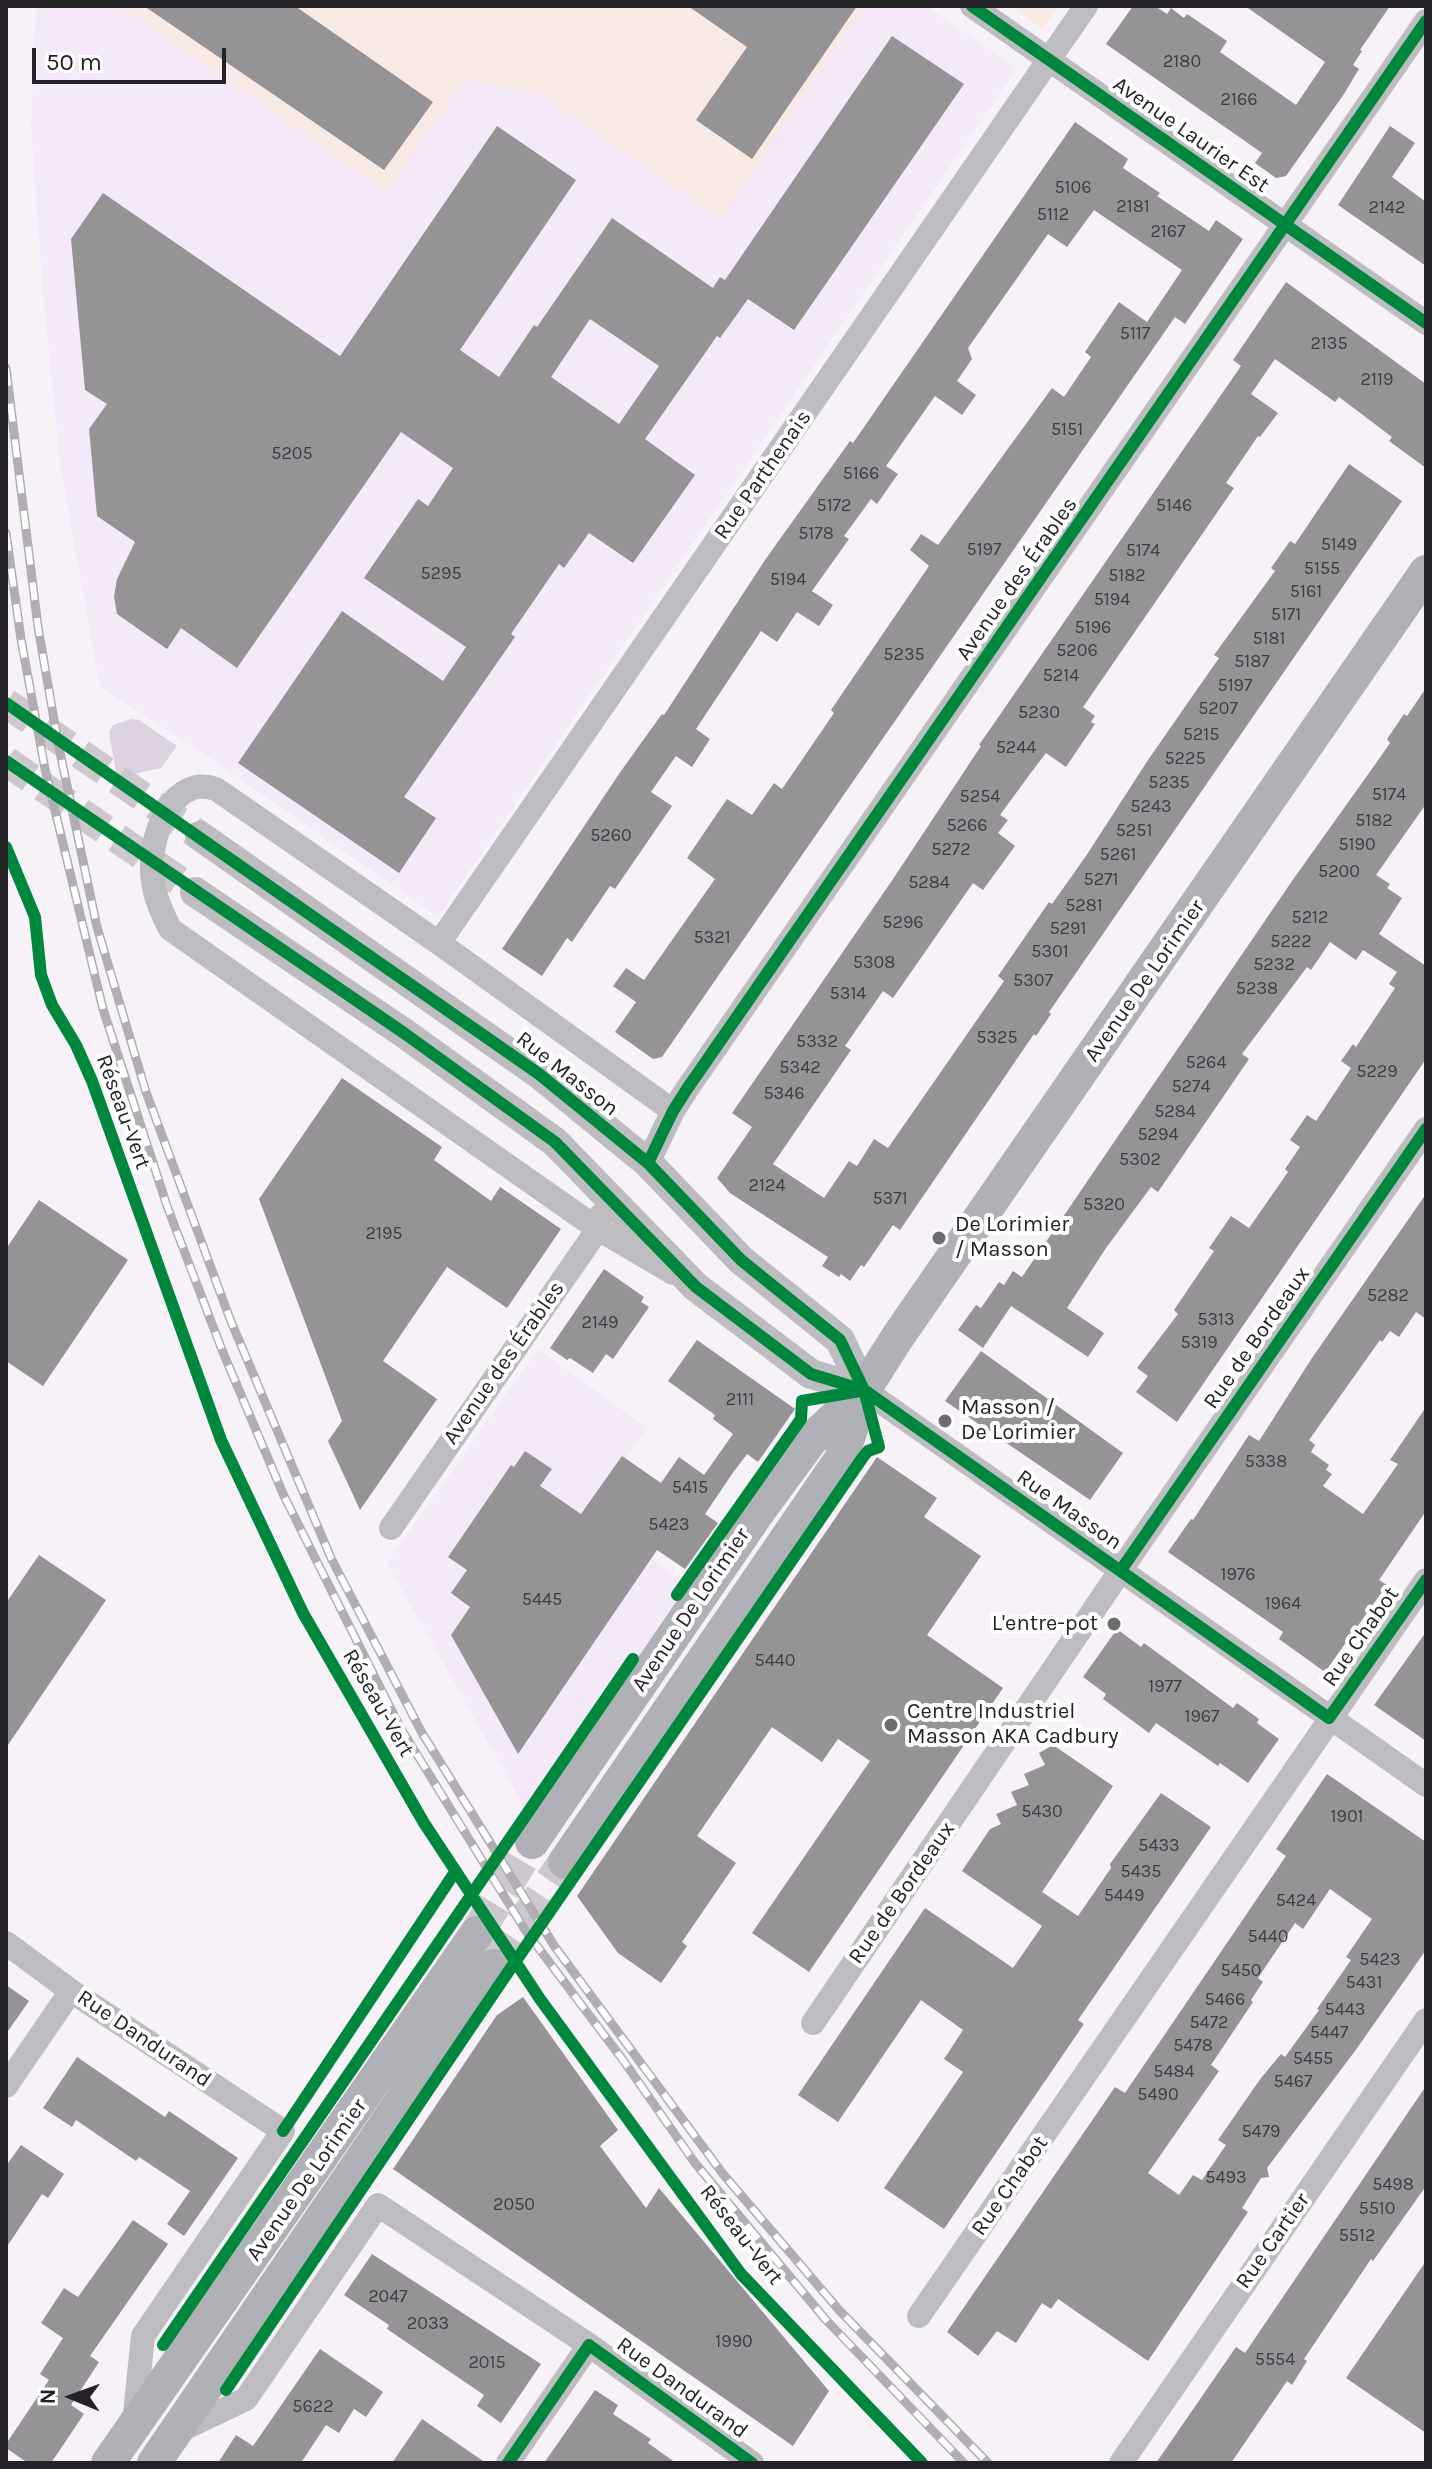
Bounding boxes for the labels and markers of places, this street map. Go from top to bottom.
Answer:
place label: De Lorimier / Masson [955,1212,1069,1264]
marker: De Lorimier / Masson [930,1229,948,1247]
place label: Masson / De Lorimier [961,1395,1075,1446]
marker: Masson / De Lorimier [936,1412,954,1430]
place label: L'entre-pot [992,1611,1098,1637]
marker: L'entre-pot [1105,1615,1123,1633]
place label: Centre Industriel Masson AKA Cadbury [907,1699,1118,1750]
marker: Centre Industriel Masson AKA Cadbury [882,1716,900,1734]

